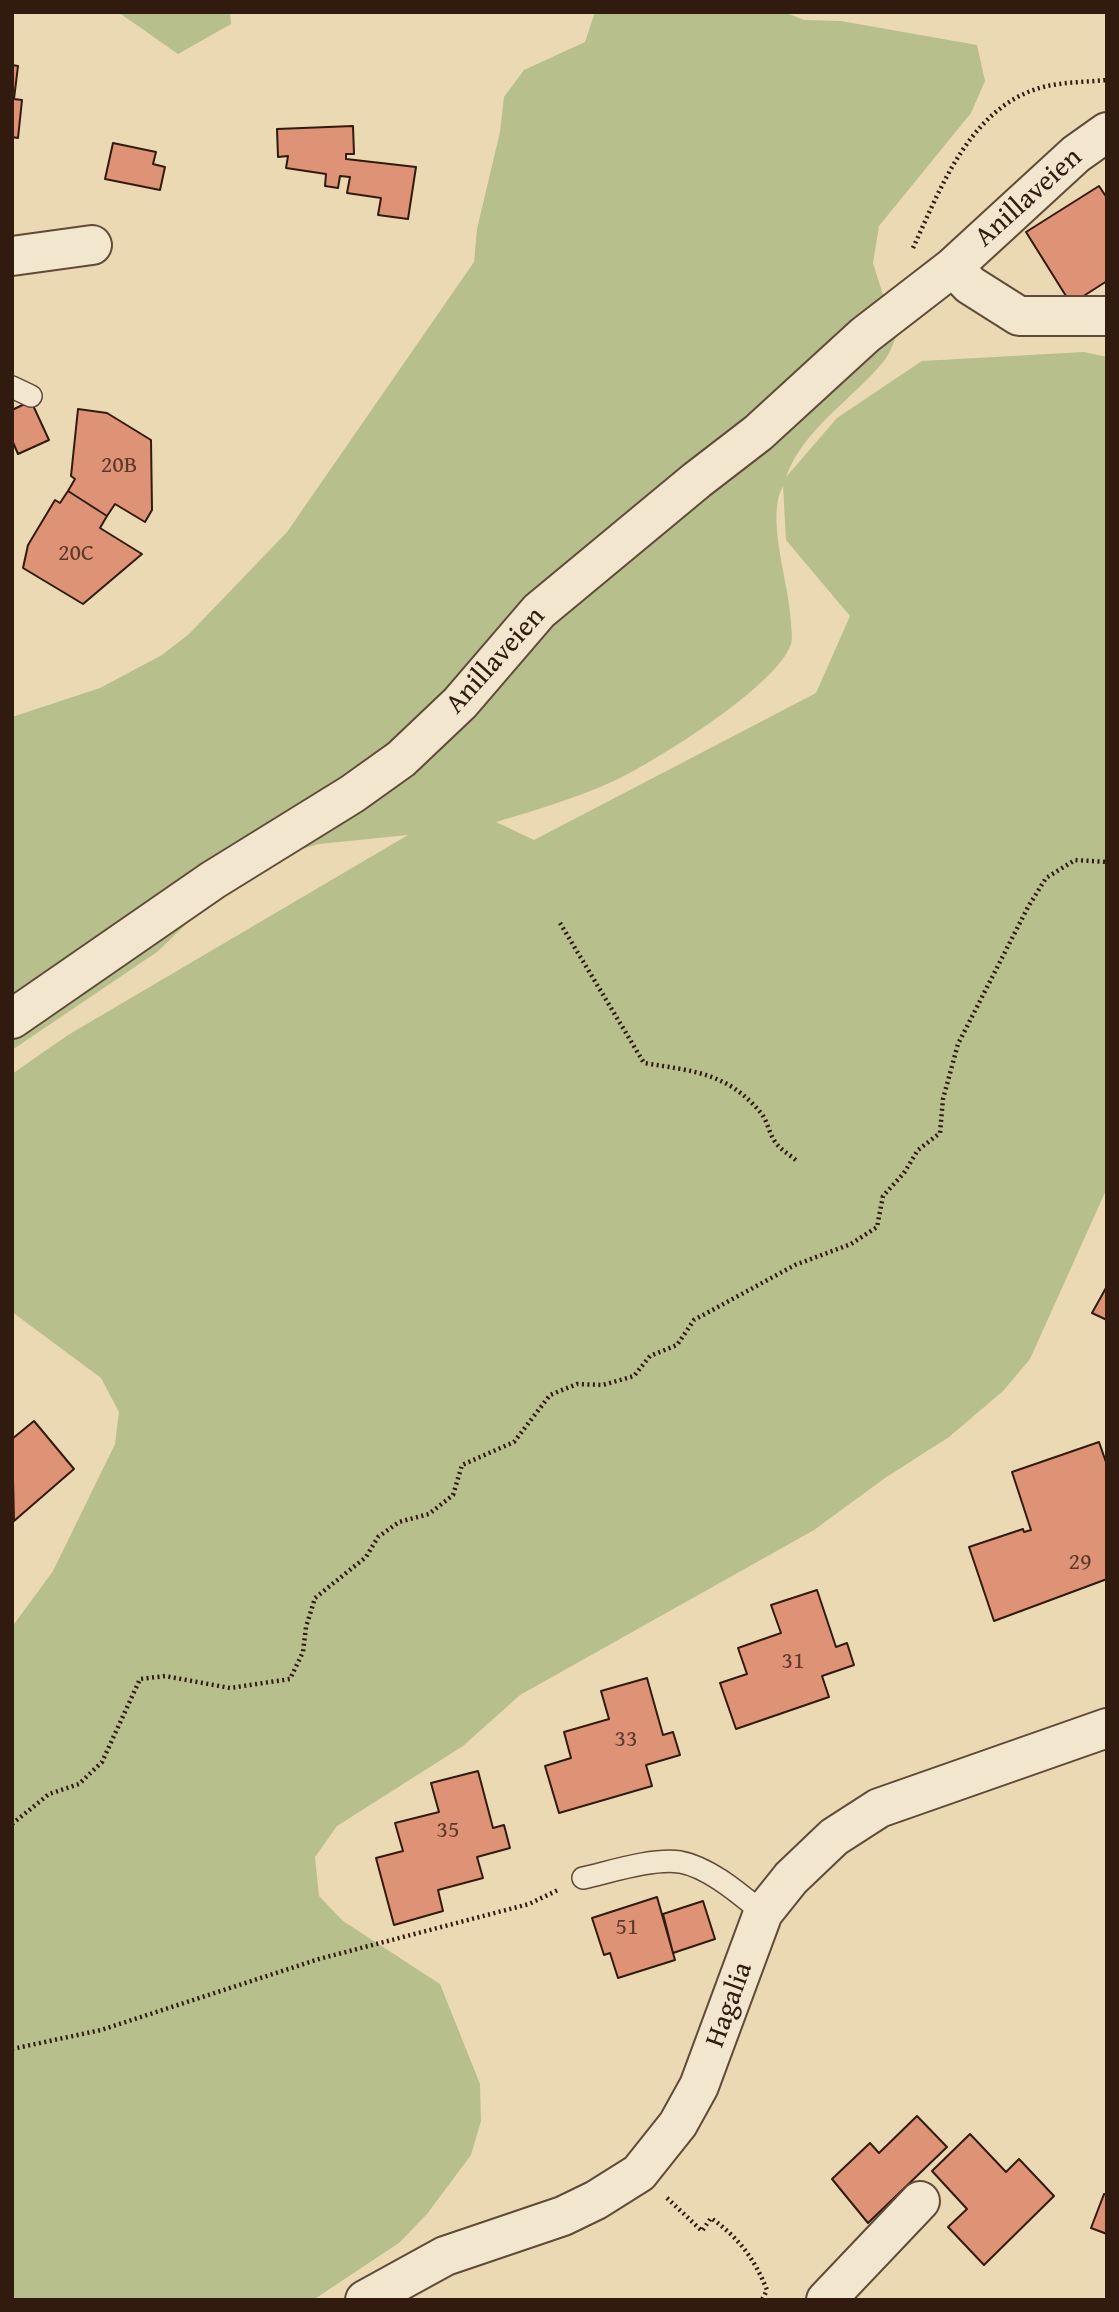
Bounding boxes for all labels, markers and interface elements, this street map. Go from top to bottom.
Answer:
street label: Anillaveien [969,141,1089,255]
house number: 20B [101,452,137,480]
house number: 20C [58,540,94,568]
street label: Anillaveien [439,601,553,721]
house number: 29 [1068,1549,1092,1577]
house number: 31 [781,1648,805,1676]
house number: 33 [614,1726,638,1754]
house number: 35 [436,1817,460,1845]
house number: 51 [615,1914,639,1942]
street label: Hagalia [699,1958,761,2052]

